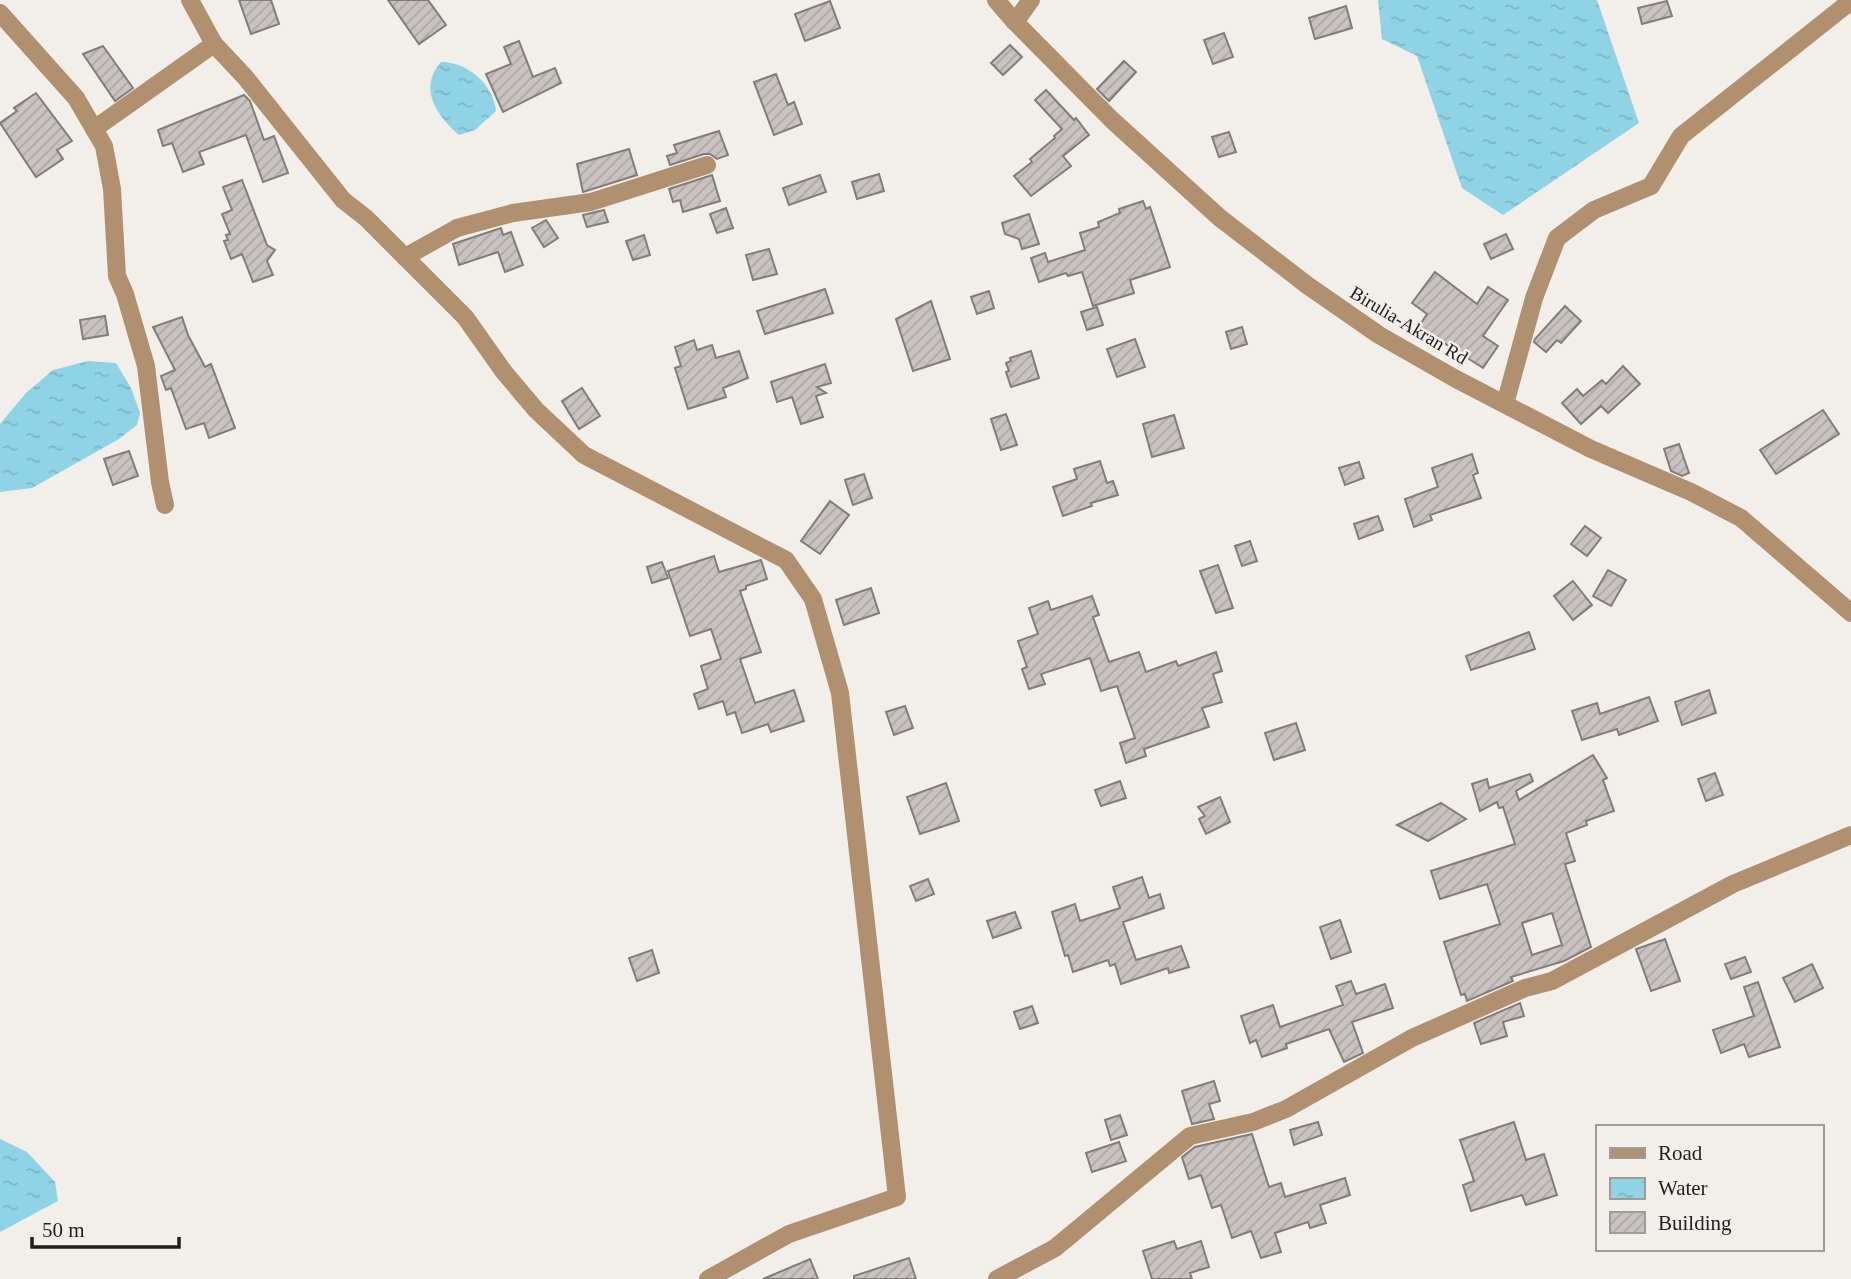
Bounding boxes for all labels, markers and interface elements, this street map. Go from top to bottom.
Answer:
street label: Birulia-Akran Rd [1346,282,1472,369]
legend [1596,1125,1823,1251]
text: Road [1658,1141,1703,1165]
text: Water [1658,1176,1708,1200]
scale bar [32,1206,178,1250]
text: Building [1658,1211,1732,1235]
text: 50 m [42,1218,85,1242]

